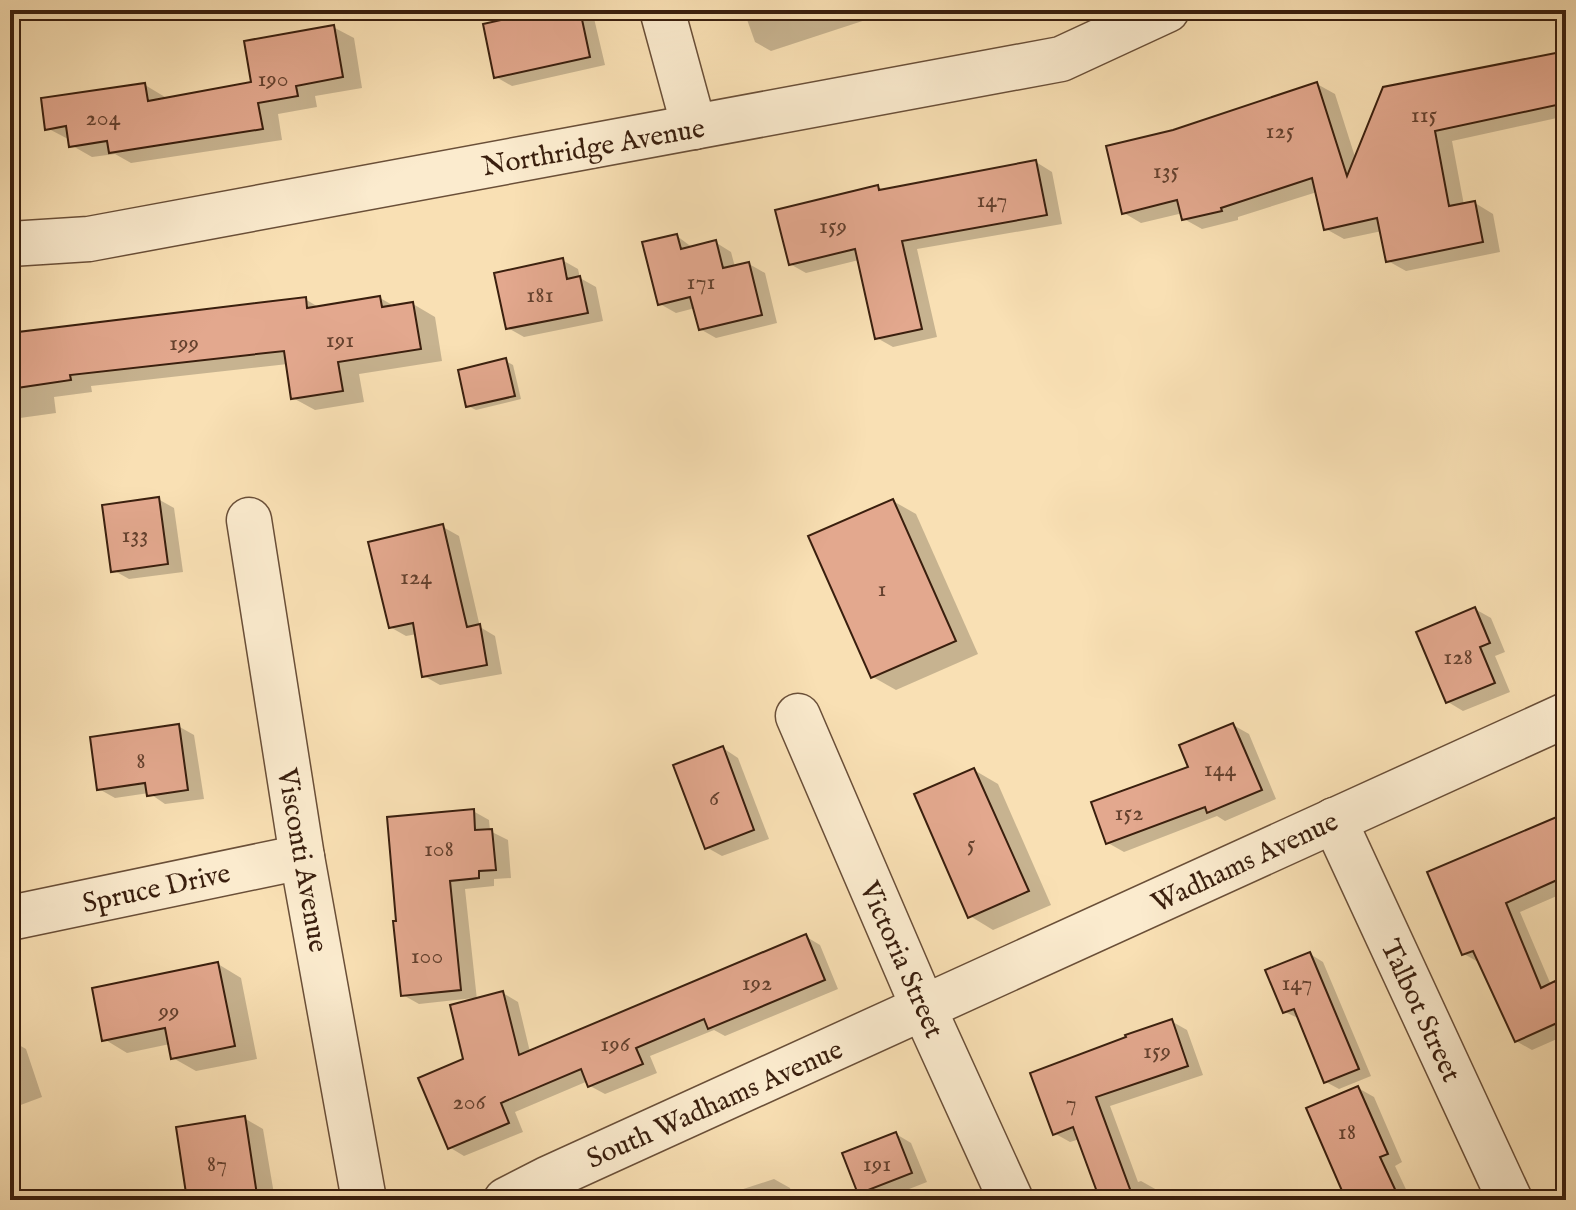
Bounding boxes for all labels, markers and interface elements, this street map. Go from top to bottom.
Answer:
house number: 190 [257,64,289,95]
house number: 115 [1411,100,1438,131]
house number: 204 [86,103,121,134]
street label: Northridge Avenue [479,112,708,185]
house number: 125 [1266,116,1295,147]
house number: 135 [1153,156,1180,187]
house number: 147 [976,185,1008,216]
house number: 159 [819,211,847,242]
house number: 171 [686,267,716,298]
house number: 181 [526,280,554,311]
house number: 191 [326,325,354,356]
house number: 199 [169,328,199,359]
house number: 133 [122,520,148,551]
house number: 124 [400,562,432,593]
house number: 1 [878,574,886,605]
house number: 128 [1443,642,1473,673]
house number: 8 [136,746,146,777]
house number: 144 [1204,754,1236,785]
street label: Visconti Avenue [268,765,335,955]
house number: 6 [709,783,720,814]
house number: 152 [1115,798,1143,829]
street label: Wadhams Avenue [1146,805,1344,922]
house number: 5 [967,829,976,860]
house number: 108 [424,834,454,865]
street label: Spruce Drive [79,857,234,922]
street label: Victoria Street [850,875,951,1044]
street label: Talbot Street [1371,934,1468,1088]
house number: 100 [411,941,443,972]
house number: 192 [742,968,772,999]
house number: 147 [1281,968,1313,999]
house number: 99 [158,996,179,1027]
house number: 196 [600,1029,631,1060]
street label: South Wadhams Avenue [582,1033,849,1178]
house number: 159 [1143,1036,1171,1067]
house number: 206 [452,1087,486,1118]
house number: 7 [1065,1088,1077,1119]
house number: 18 [1338,1117,1356,1148]
house number: 87 [207,1149,227,1180]
house number: 191 [863,1149,891,1180]

